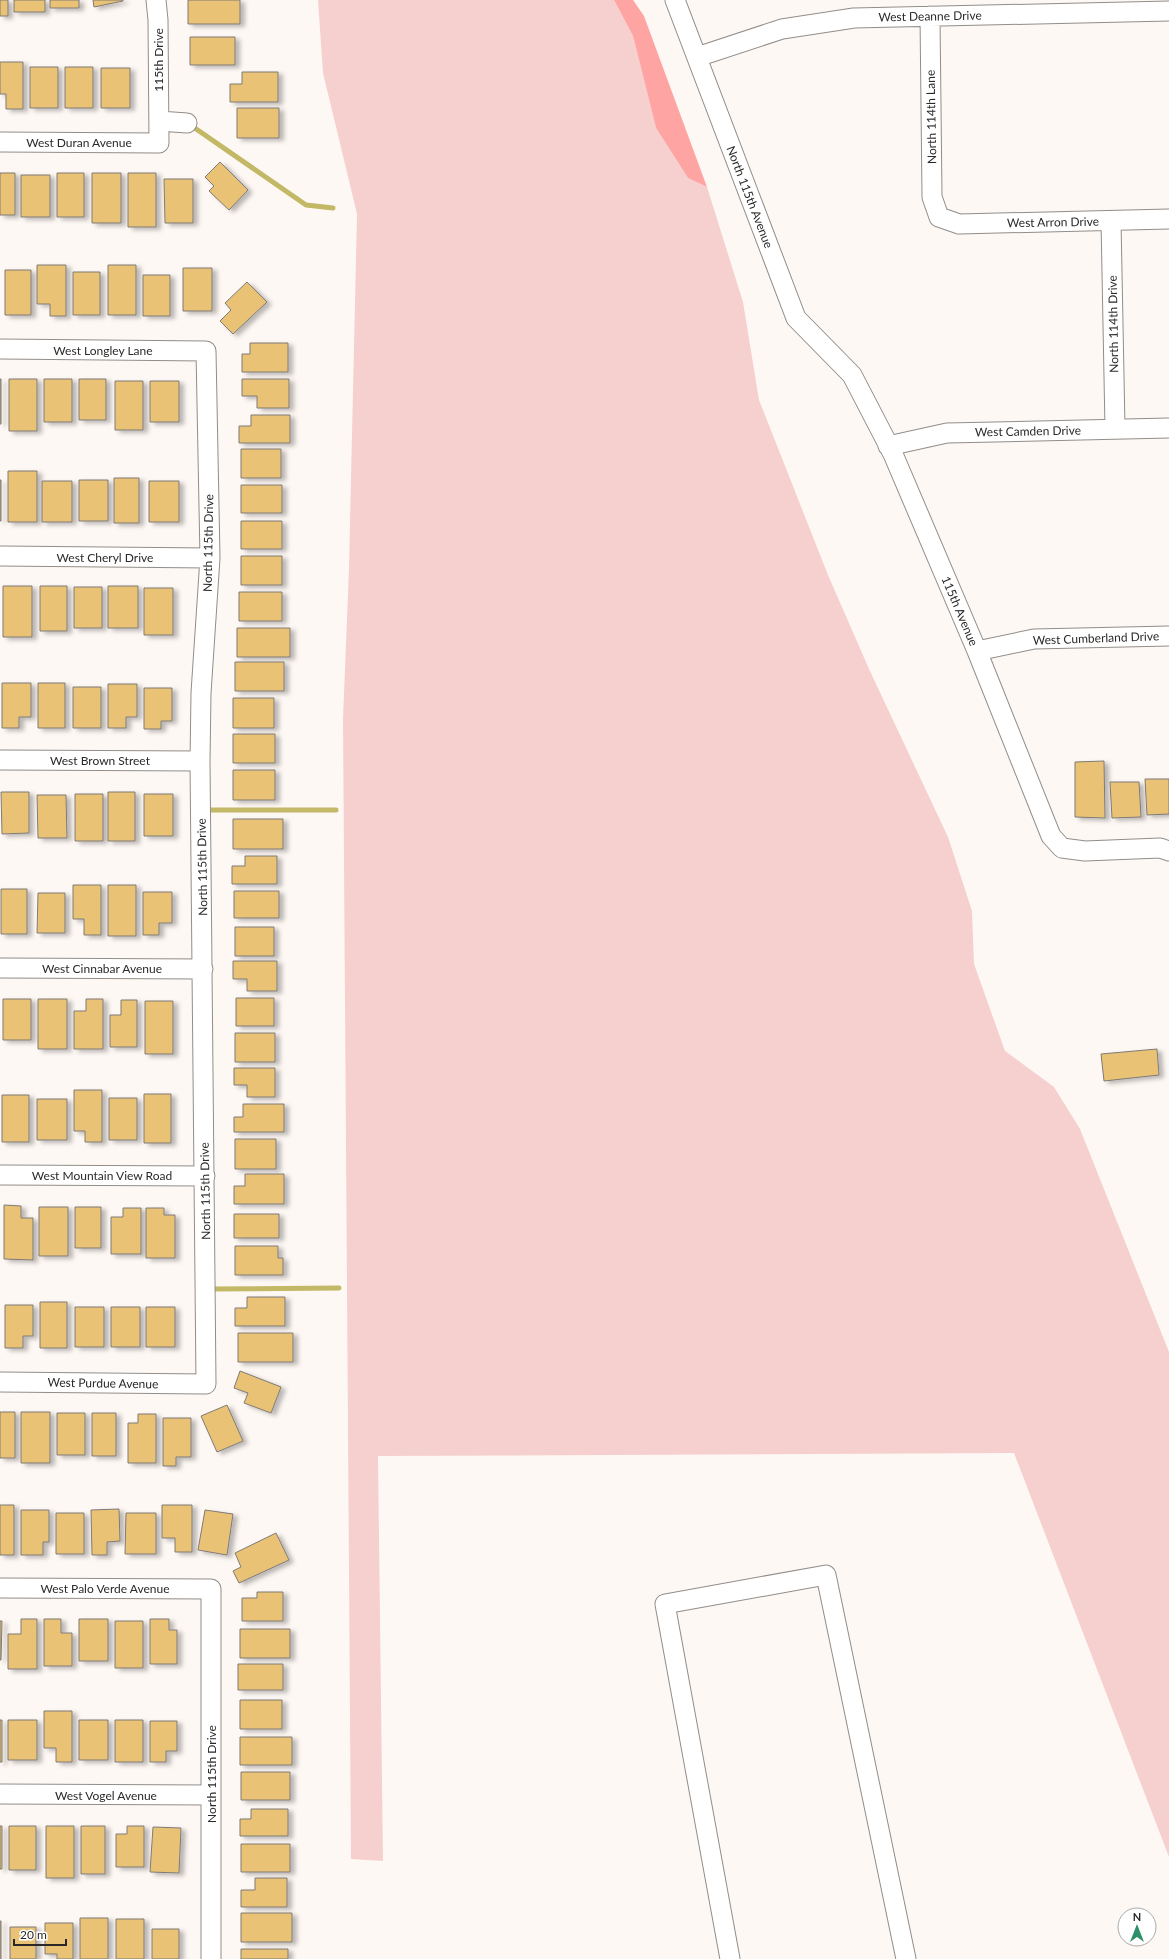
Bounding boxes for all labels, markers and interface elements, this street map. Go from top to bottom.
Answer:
street label: West Deanne Drive [878,8,982,24]
street label: 115th Drive [151,28,166,92]
street label: North 114th Lane [923,70,939,164]
street label: West Duran Avenue [26,135,132,150]
street label: North 115th Avenue [724,144,776,250]
street label: West Arron Drive [1007,214,1099,230]
street label: North 114th Drive [1105,275,1121,373]
street label: West Longley Lane [53,343,153,358]
street label: West Camden Drive [975,423,1081,439]
street label: North 115th Drive [200,494,216,592]
street label: West Cheryl Drive [57,550,153,565]
street label: 115th Avenue [939,574,981,648]
street label: West Cumberland Drive [1033,628,1159,648]
street label: West Brown Street [50,753,151,768]
street label: North 115th Drive [194,818,210,916]
street label: West Cinnabar Avenue [42,961,162,976]
street label: North 115th Drive [197,1142,213,1240]
street label: West Mountain View Road [32,1168,172,1183]
street label: West Purdue Avenue [47,1375,159,1391]
street label: West Palo Verde Avenue [40,1581,170,1596]
street label: North 115th Drive [204,1725,219,1823]
street label: West Vogel Avenue [55,1788,157,1803]
north arrow [1117,1907,1157,1947]
text: N [1133,1910,1141,1923]
scale bar [14,1921,66,1947]
text: 20 m [20,1927,47,1942]

